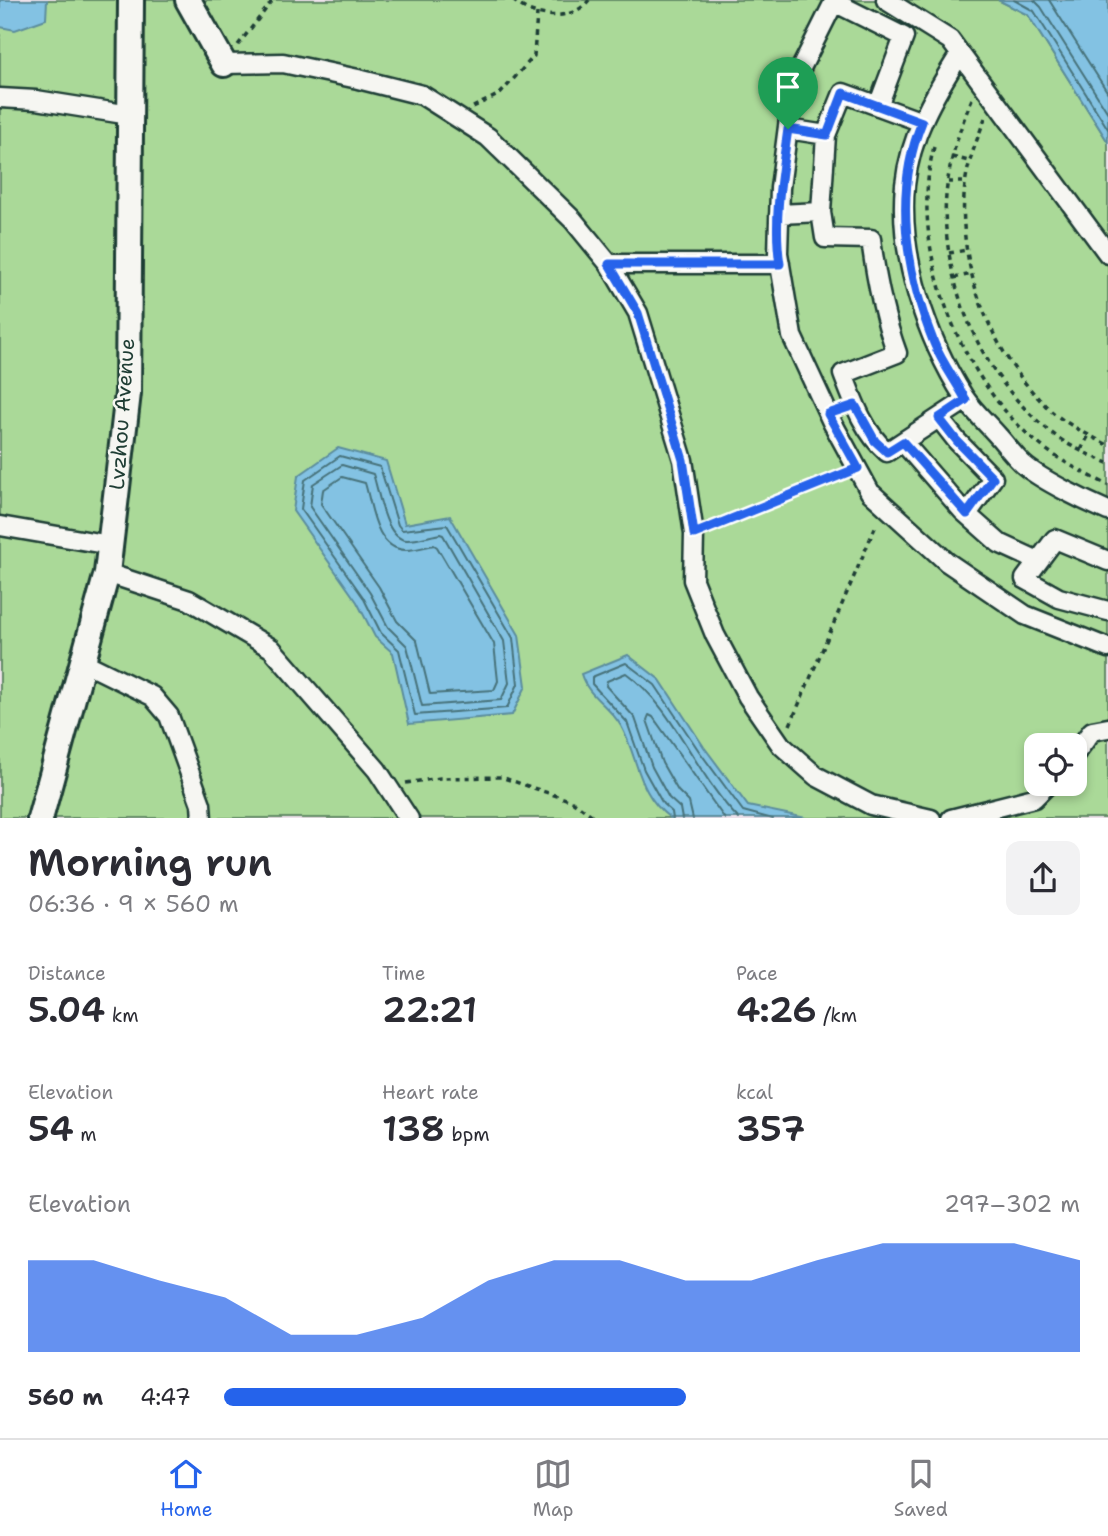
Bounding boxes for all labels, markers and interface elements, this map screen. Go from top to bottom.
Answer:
pin [758,57,818,129]
icon: arrive [769,68,807,106]
street label: Lvzhou Avenue [103,337,141,491]
map controls [1024,733,1087,796]
button: locate [1024,733,1087,796]
text: Morning run [28,837,272,888]
button: share [1006,841,1080,915]
text: 06:36 · 9 × 560 m [28,889,239,919]
text: Distance [28,961,106,986]
text: Time [382,961,426,986]
text: Pace [736,961,778,986]
text: 5.04 [28,986,105,1033]
text: 22:21 [382,986,477,1033]
text: 4:26 [736,986,817,1033]
text: km [105,1003,139,1028]
text: /km [817,1003,857,1028]
text: Elevation [28,1080,113,1105]
text: Heart rate [382,1080,479,1105]
text: kcal [736,1080,773,1105]
text: 54 [28,1105,74,1152]
text: 138 [382,1105,445,1152]
text: 357 [736,1105,805,1152]
text: m [74,1122,97,1147]
text: bpm [445,1122,490,1147]
text: Elevation [28,1189,131,1219]
text: 297–302 m [944,1189,1080,1219]
text: 560 m [28,1382,103,1412]
text: 4:47 [140,1382,191,1412]
tab: Home [160,1455,212,1522]
tab: Map [533,1455,573,1522]
tab: Saved [894,1455,948,1522]

